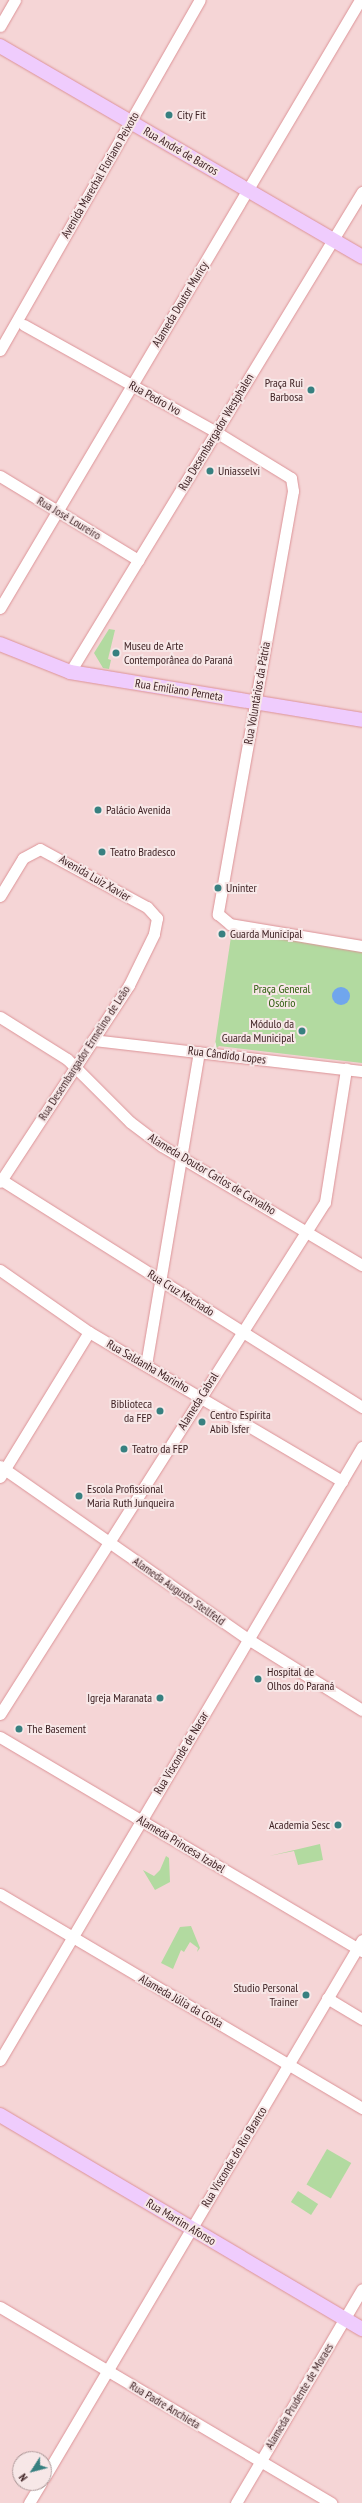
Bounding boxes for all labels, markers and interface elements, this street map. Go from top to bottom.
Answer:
place label: City Fit [177,108,206,122]
street label: Avenida Marechal Floriano Peixoto [58,109,142,241]
marker: City Fit [164,110,174,120]
street label: Rua André de Barros [141,124,221,178]
street label: Alameda Doutor Muricy [149,259,211,349]
street label: Rua Desembargador Westphalen [175,371,257,493]
place label: Praça Rui Barbosa [265,376,303,404]
street label: Rua Pedro Ivo [127,378,183,418]
marker: Praça Rui Barbosa [306,385,316,395]
place label: Uniasselvi [218,464,260,478]
marker: Uniasselvi [205,466,215,476]
street label: Rua José Loureiro [34,493,104,543]
place label: Museu de Arte Contemporânea do Paraná [124,639,233,667]
street label: Rua Voluntários da Pátria [241,640,273,746]
marker: Museu de Arte Contemporânea do Paraná [111,648,121,658]
street label: Rua Emiliano Perneta [134,676,224,704]
place label: Palácio Avenida [106,803,171,817]
marker: Palácio Avenida [93,805,103,815]
place label: Teatro Bradesco [110,845,175,859]
marker: Teatro Bradesco [97,847,107,857]
street label: Avenida Luiz Xavier [56,852,134,904]
place label: Uninter [226,881,257,895]
marker: Uninter [213,883,223,893]
place label: Guarda Municipal [230,927,302,941]
marker: Guarda Municipal [217,929,227,939]
park label: Praça General Osório [254,982,310,1010]
street label: Rua Desembargador Ermelino de Leão [35,983,133,1123]
place label: Módulo da Guarda Municipal [222,1017,294,1045]
marker: Módulo da Guarda Municipal [297,1026,307,1036]
street label: Rua Cândido Lopes [187,1043,267,1067]
street label: Alameda Doutor Carlos de Carvalho [146,1130,278,1218]
street label: Rua Cruz Machado [145,1267,217,1319]
street label: Rua Saldanha Marinho [104,1337,192,1395]
street label: Alameda Cabral [175,1370,221,1432]
place label: Biblioteca da FEP [111,1397,152,1425]
marker: Biblioteca da FEP [155,1406,165,1416]
place label: Centro Espírita Abib Isfer [210,1408,271,1436]
marker: Centro Espírita Abib Isfer [197,1417,207,1427]
place label: Teatro da FEP [132,1442,188,1456]
marker: Teatro da FEP [119,1444,129,1454]
place label: Escola Profissional Maria Ruth Junqueira [87,1482,174,1510]
marker: Escola Profissional Maria Ruth Junqueira [74,1491,84,1501]
street label: Alameda Augusto Stellfeld [130,1554,228,1628]
place label: Hospital de Olhos do Paraná [267,1665,334,1693]
marker: Hospital de Olhos do Paraná [252,1673,264,1685]
place label: Igreja Maranata [87,1691,152,1705]
marker: Igreja Maranata [155,1693,165,1703]
street label: Rua Visconde de Nacar [151,1709,211,1797]
place label: The Basement [27,1722,86,1736]
marker: The Basement [14,1724,24,1734]
street label: Alameda Princesa Izabel [134,1812,228,1876]
place label: Academia Sesc [269,1818,330,1832]
marker: Academia Sesc [333,1820,343,1830]
street label: Alameda Júlia da Costa [136,1971,226,2031]
place label: Studio Personal Trainer [233,1981,298,2009]
marker: Studio Personal Trainer [301,1990,311,2000]
street label: Rua Visconde do Rio Branco [198,2104,270,2210]
street label: Rua Martim Afonso [143,2195,219,2249]
street label: Alameda Prudente de Moraes [262,2340,336,2452]
street label: Rua Padre Anchieta [127,2378,203,2432]
north arrow [12,2451,52,2491]
text: N [16,2471,31,2484]

